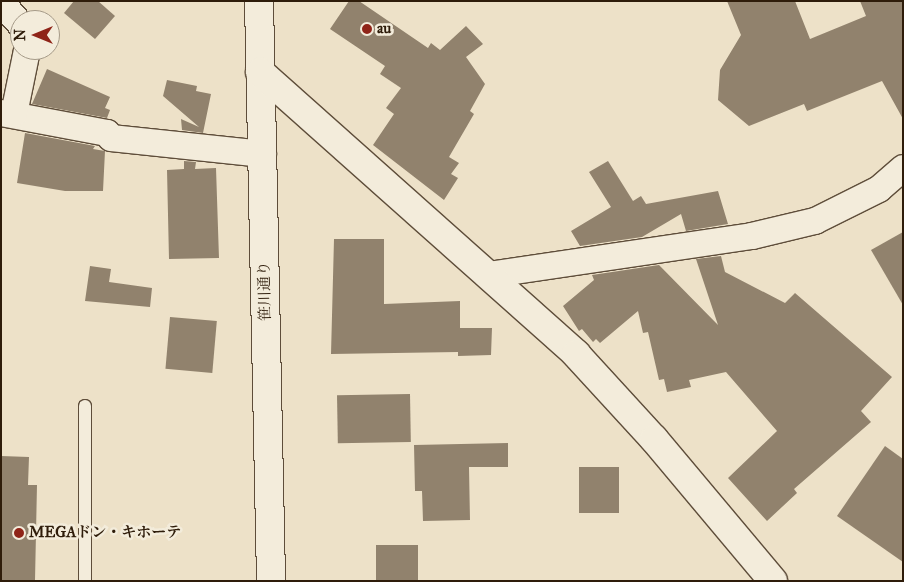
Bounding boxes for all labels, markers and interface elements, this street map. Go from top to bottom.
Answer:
north arrow [10,10,60,60]
place label: au [377,20,391,38]
marker: au [361,23,373,35]
text: N [12,29,29,41]
street label: 笹川通り [255,261,275,321]
place label: MEGAドン・キホーテ [29,524,181,542]
marker: MEGAドン・キホーテ [13,527,25,539]

